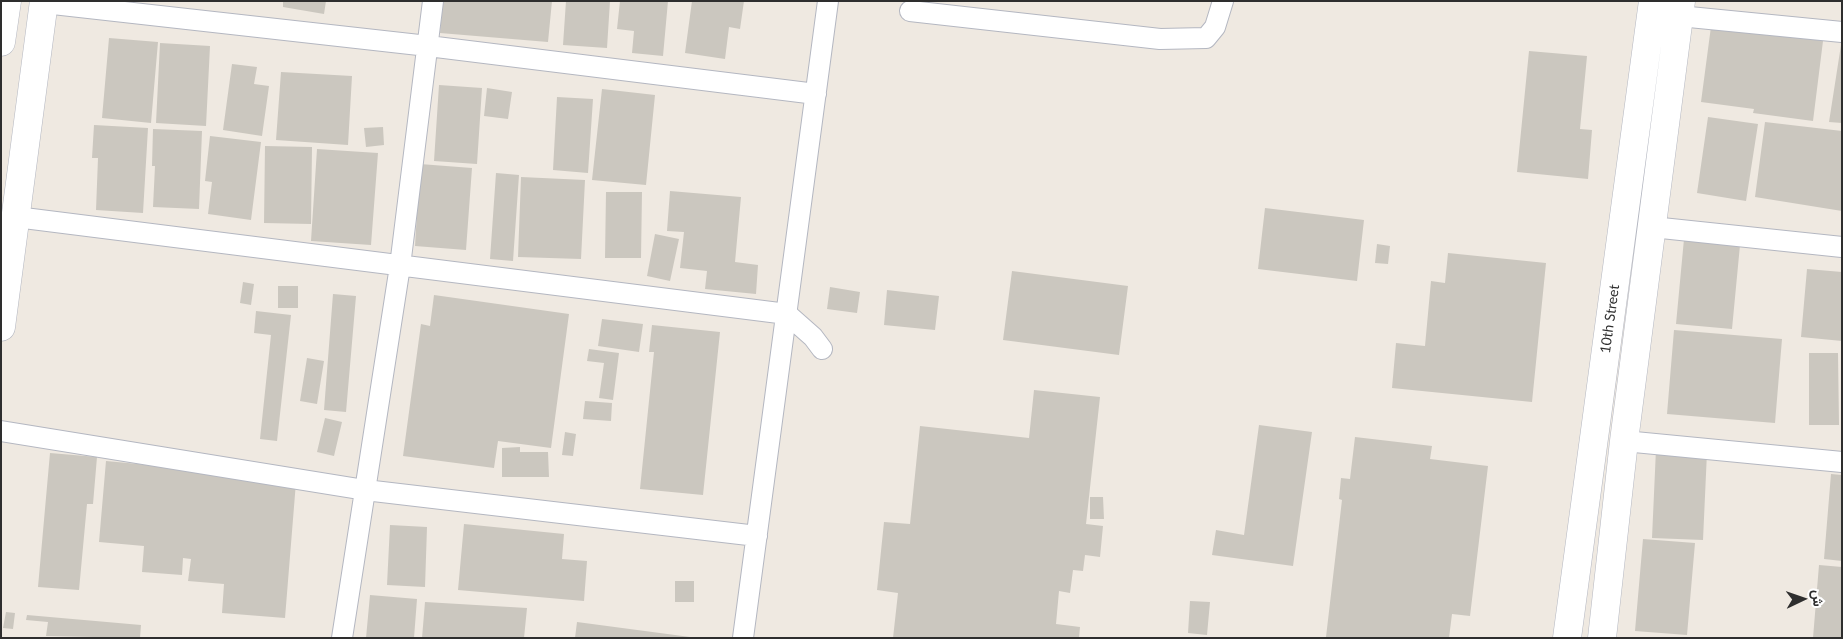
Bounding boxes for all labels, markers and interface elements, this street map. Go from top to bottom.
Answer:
street label: 10th Street [1597,283,1623,355]
north arrow [1778,574,1828,624]
text: ش [1810,589,1827,607]

